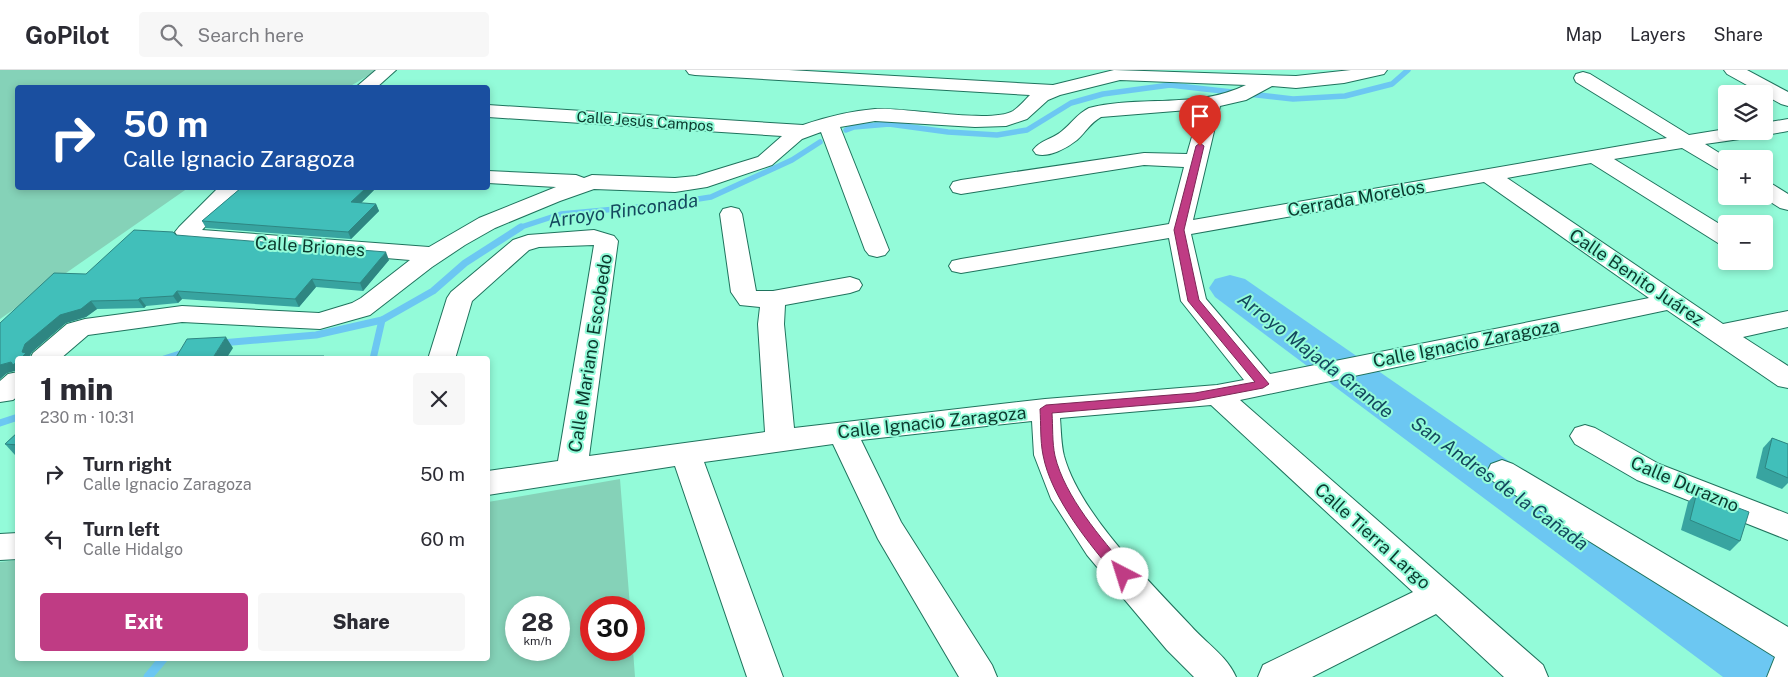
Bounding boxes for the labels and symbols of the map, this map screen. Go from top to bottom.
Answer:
pin [1179,95,1221,146]
street label: Calle Jesús Campos [576,108,714,134]
street label: Cerrada Morelos [1286,176,1426,220]
water label: Arroyo Rinconada [547,189,699,231]
street label: Calle Benito Juárez [1566,224,1708,330]
street label: Calle Briones [254,232,366,260]
street label: Calle Mariano Escobedo [564,252,616,454]
water label: Arroyo Majada Grande [1234,288,1398,422]
street label: Calle Ignacio Zaragoza [1371,315,1561,371]
street label: Calle Ignacio Zaragoza [837,402,1027,442]
water label: San Andres de la Cañada [1407,411,1593,555]
street label: Calle Durazno [1628,452,1742,516]
street label: Calle Tierra Largo [1311,479,1435,593]
position arrow [1096,547,1148,599]
speed limit sign: 30 [580,596,645,661]

